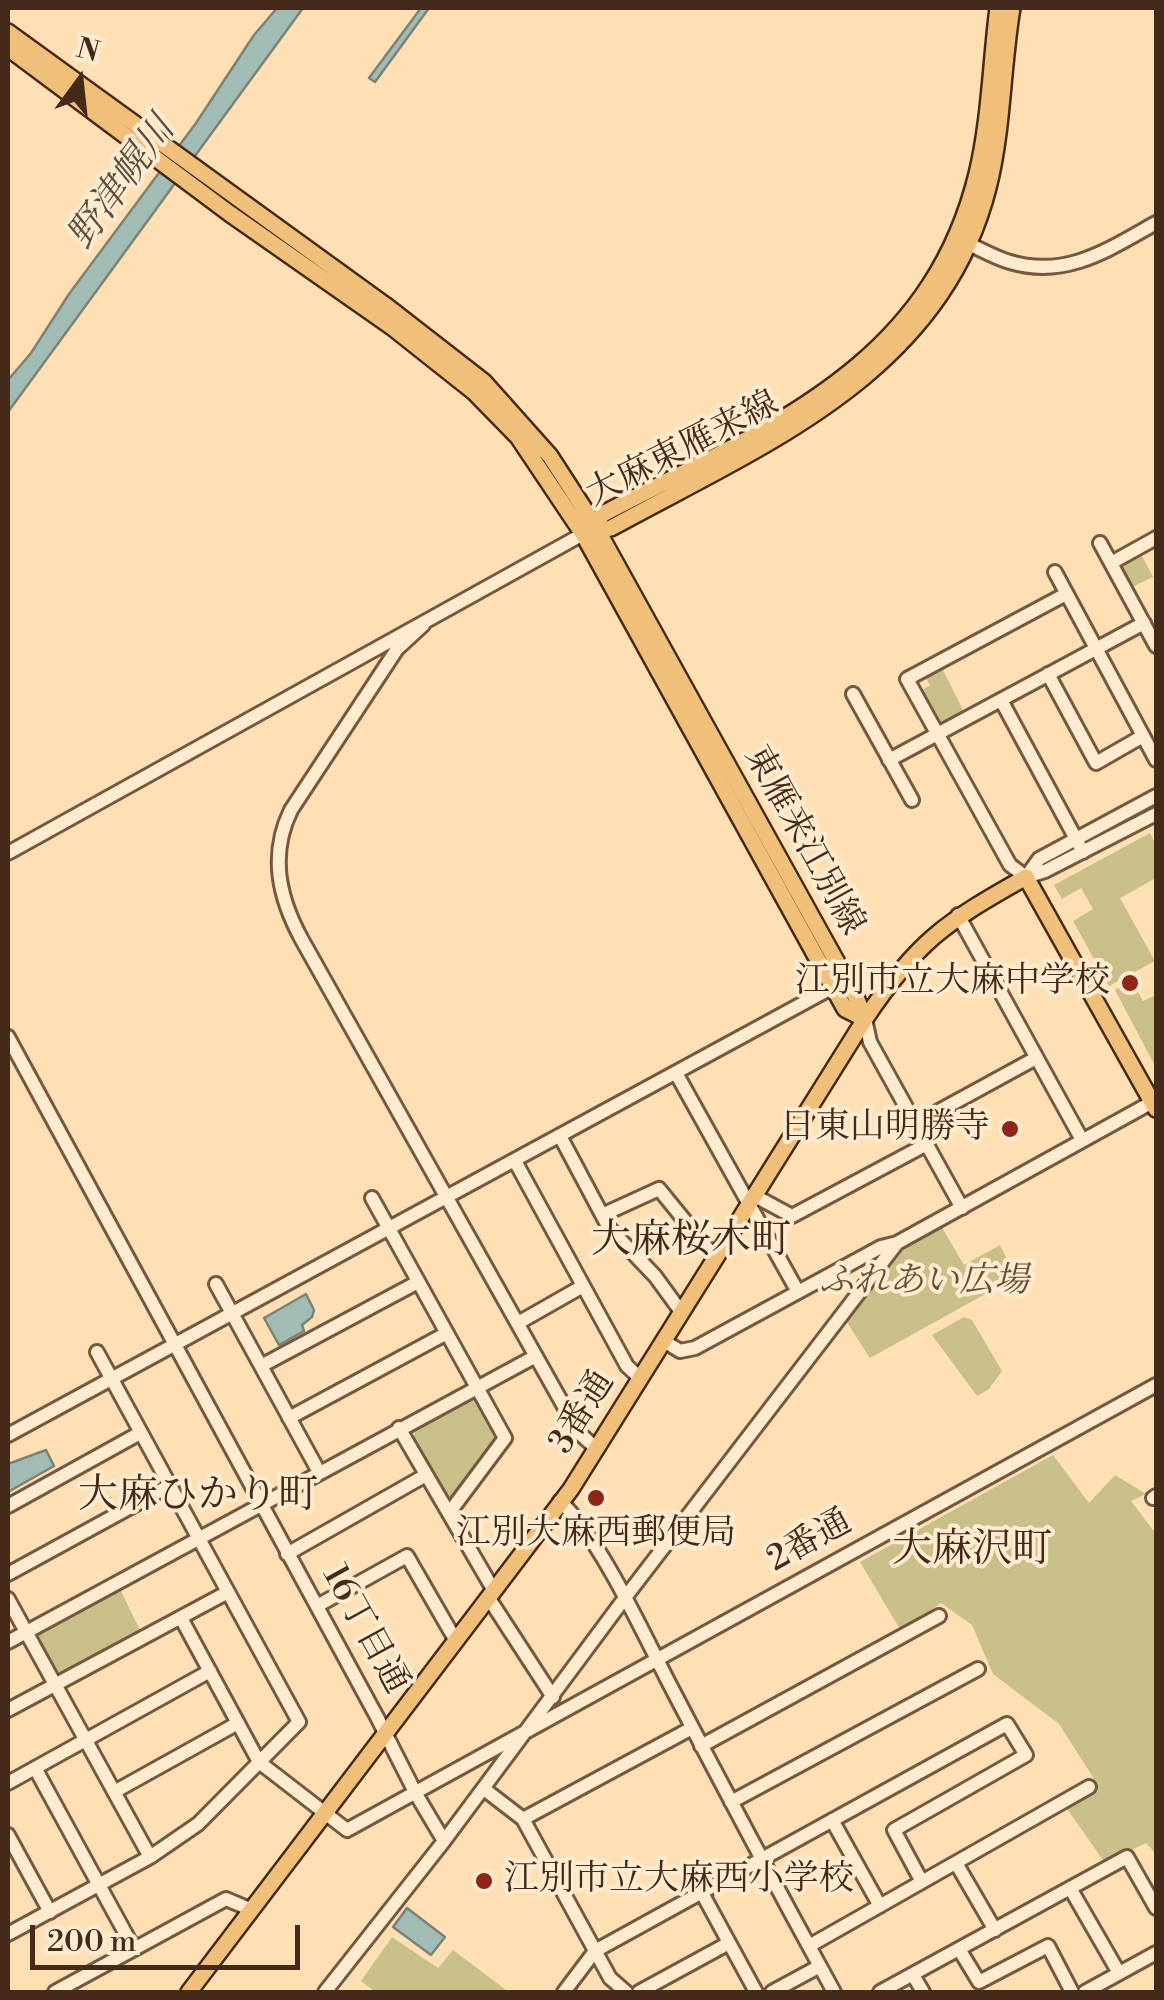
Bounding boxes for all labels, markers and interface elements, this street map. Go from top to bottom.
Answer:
north arrow [30,30,130,130]
text: N [73,31,103,70]
water label: 野津幌川 [60,109,186,259]
street label: 大麻東雁来線 [580,384,786,516]
street label: 東雁来江別線 [734,739,872,943]
place label: 江別市立大麻中学校 [795,962,1110,1004]
marker: 江別市立大麻中学校 [1119,972,1141,994]
place label: 日東山明勝寺 [780,1108,990,1150]
marker: 日東山明勝寺 [999,1118,1021,1140]
district label: 大麻桜木町 [591,1218,791,1266]
park label: ふれあい広場 [819,1262,1029,1304]
street label: 3番通 [542,1364,624,1462]
district label: 大麻ひかり町 [78,1473,318,1521]
marker: 江別大麻西郵便局 [585,1487,607,1509]
street label: 2番通 [760,1502,860,1582]
place label: 江別大麻西郵便局 [456,1514,736,1556]
district label: 大麻沢町 [892,1527,1052,1575]
street label: 16丁目通 [312,1559,416,1701]
place label: 江別市立大麻西小学校 [504,1860,854,1902]
marker: 江別市立大麻西小学校 [473,1870,495,1892]
scale bar [35,1905,305,1967]
text: 200 m [47,1923,136,1961]

